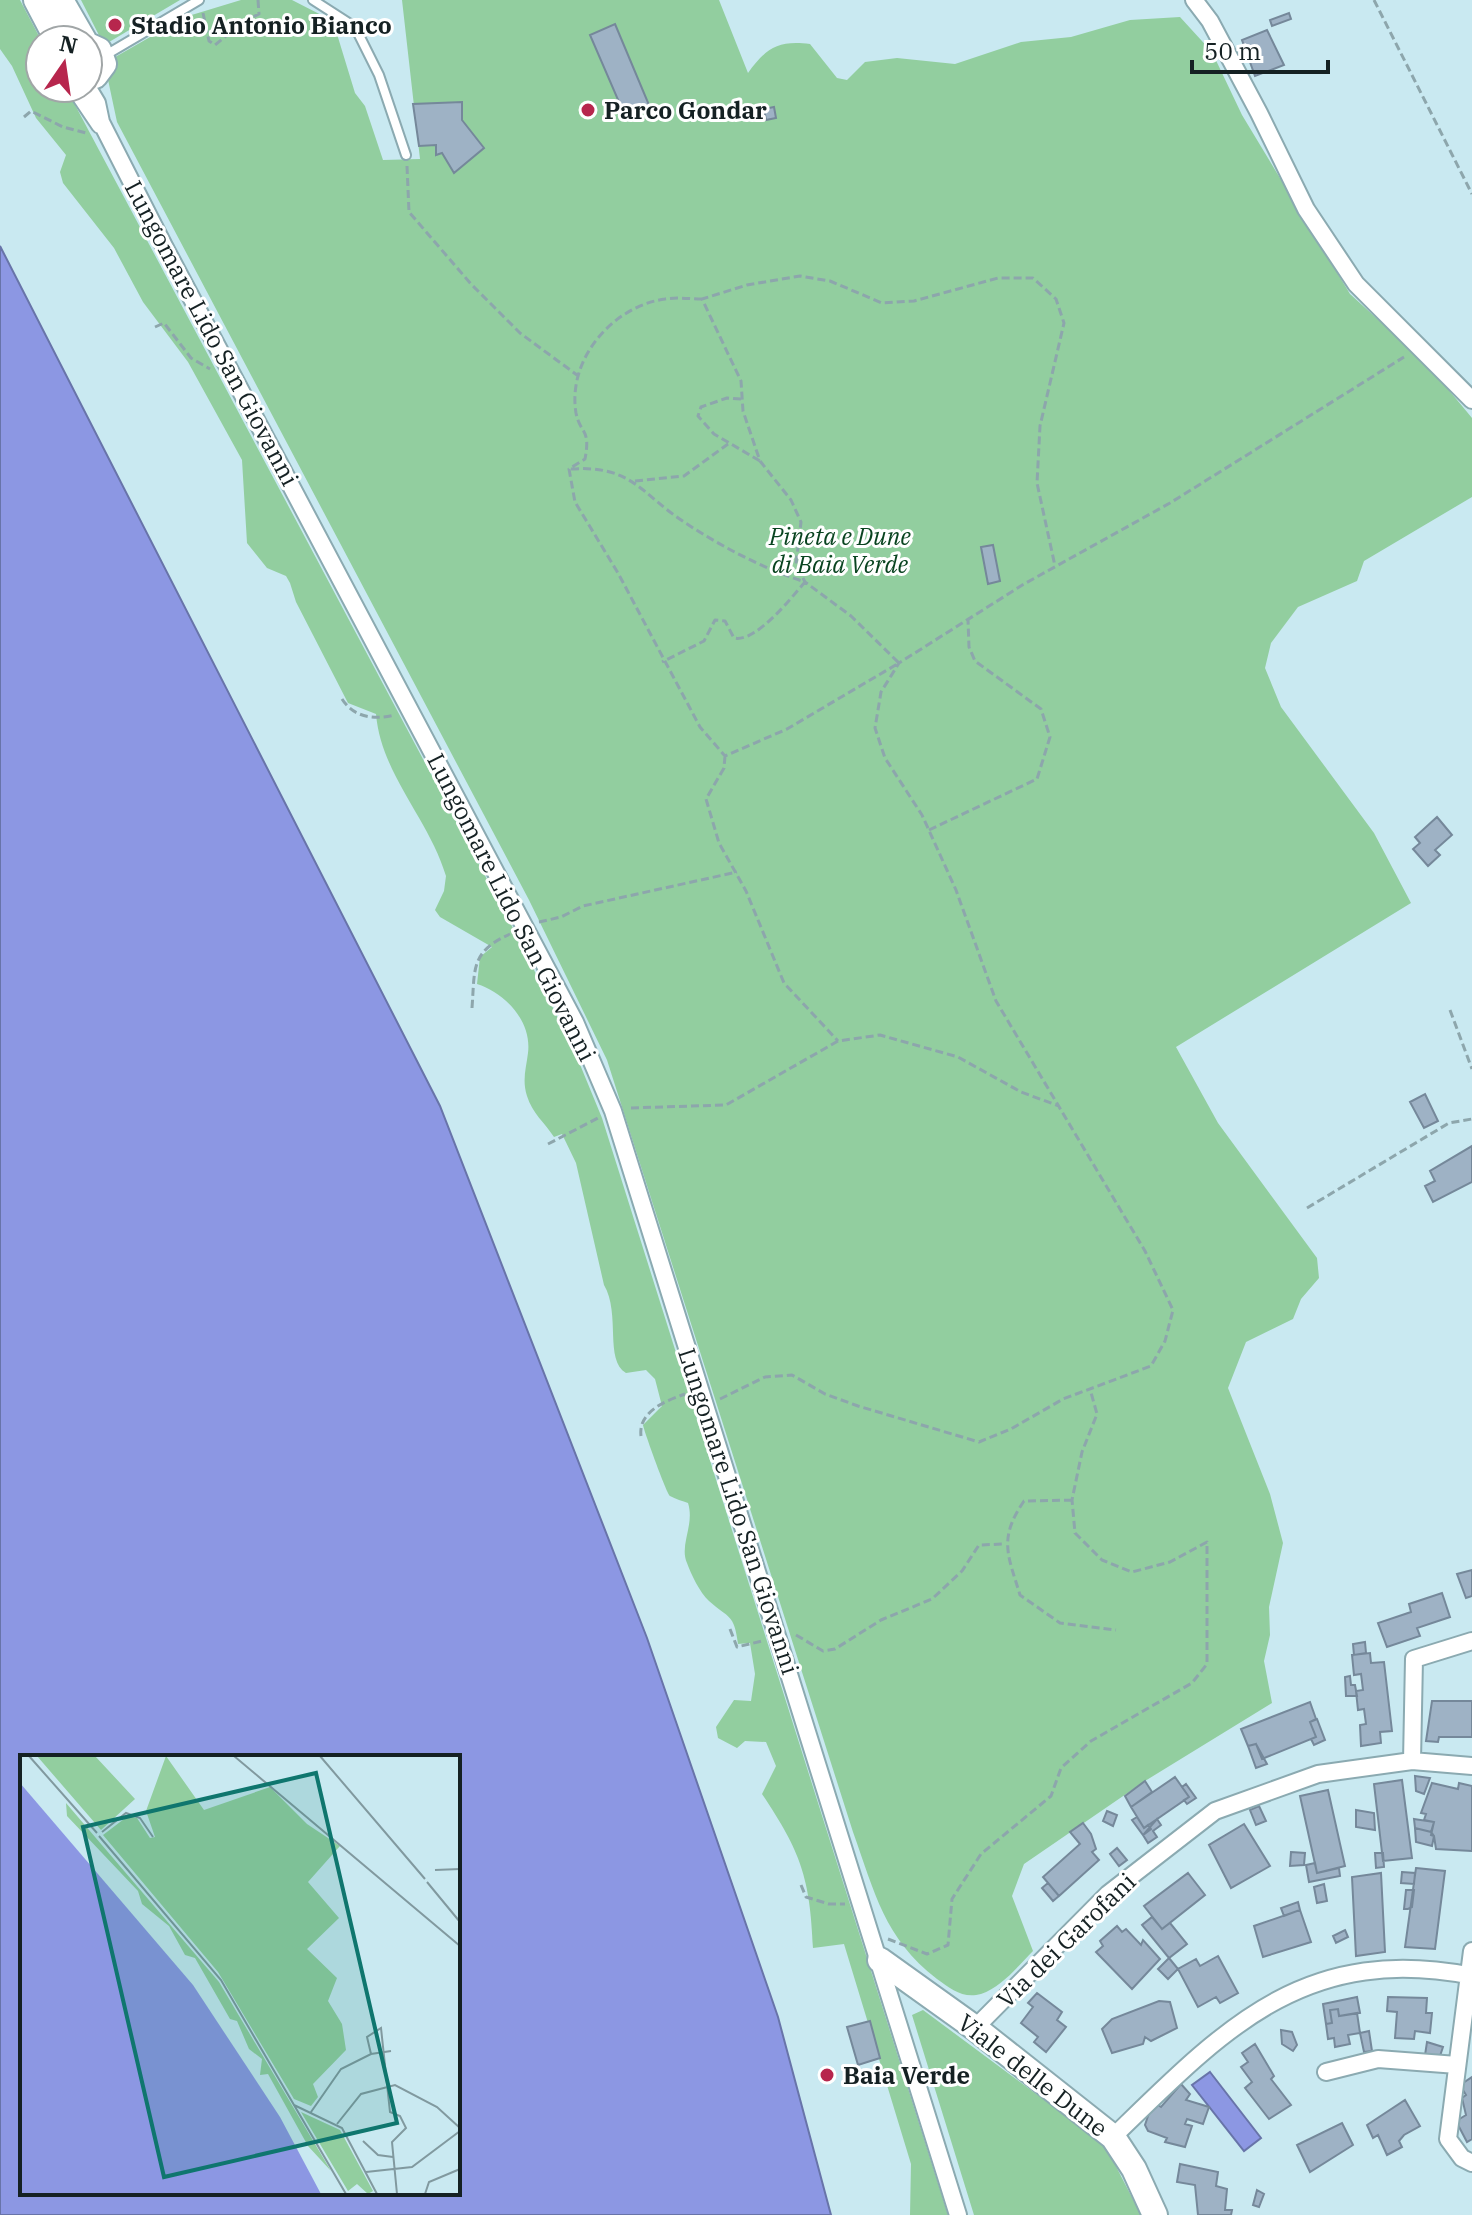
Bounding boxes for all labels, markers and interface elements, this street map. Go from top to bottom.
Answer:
place label: Stadio Antonio Bianco [131,9,392,41]
marker: Stadio Antonio Bianco [106,16,124,34]
north arrow [24,24,104,104]
scale bar [1192,24,1328,74]
text: N [57,28,80,60]
text: 50 m [1204,35,1261,67]
place label: Parco Gondar [604,94,767,126]
marker: Parco Gondar [579,101,597,119]
street label: Lungomare Lido San Giovanni [118,175,306,491]
park label: Pineta e Dune di Baia Verde [768,520,911,580]
street label: Lungomare Lido San Giovanni [420,748,604,1066]
street label: Lungomare Lido San Giovanni [671,1344,807,1678]
inset map [20,1755,460,2195]
street label: Via dei Garofani [990,1866,1142,2014]
street label: Viale delle Dune [951,2006,1115,2144]
place label: Baia Verde [843,2059,970,2091]
marker: Baia Verde [818,2066,836,2084]

